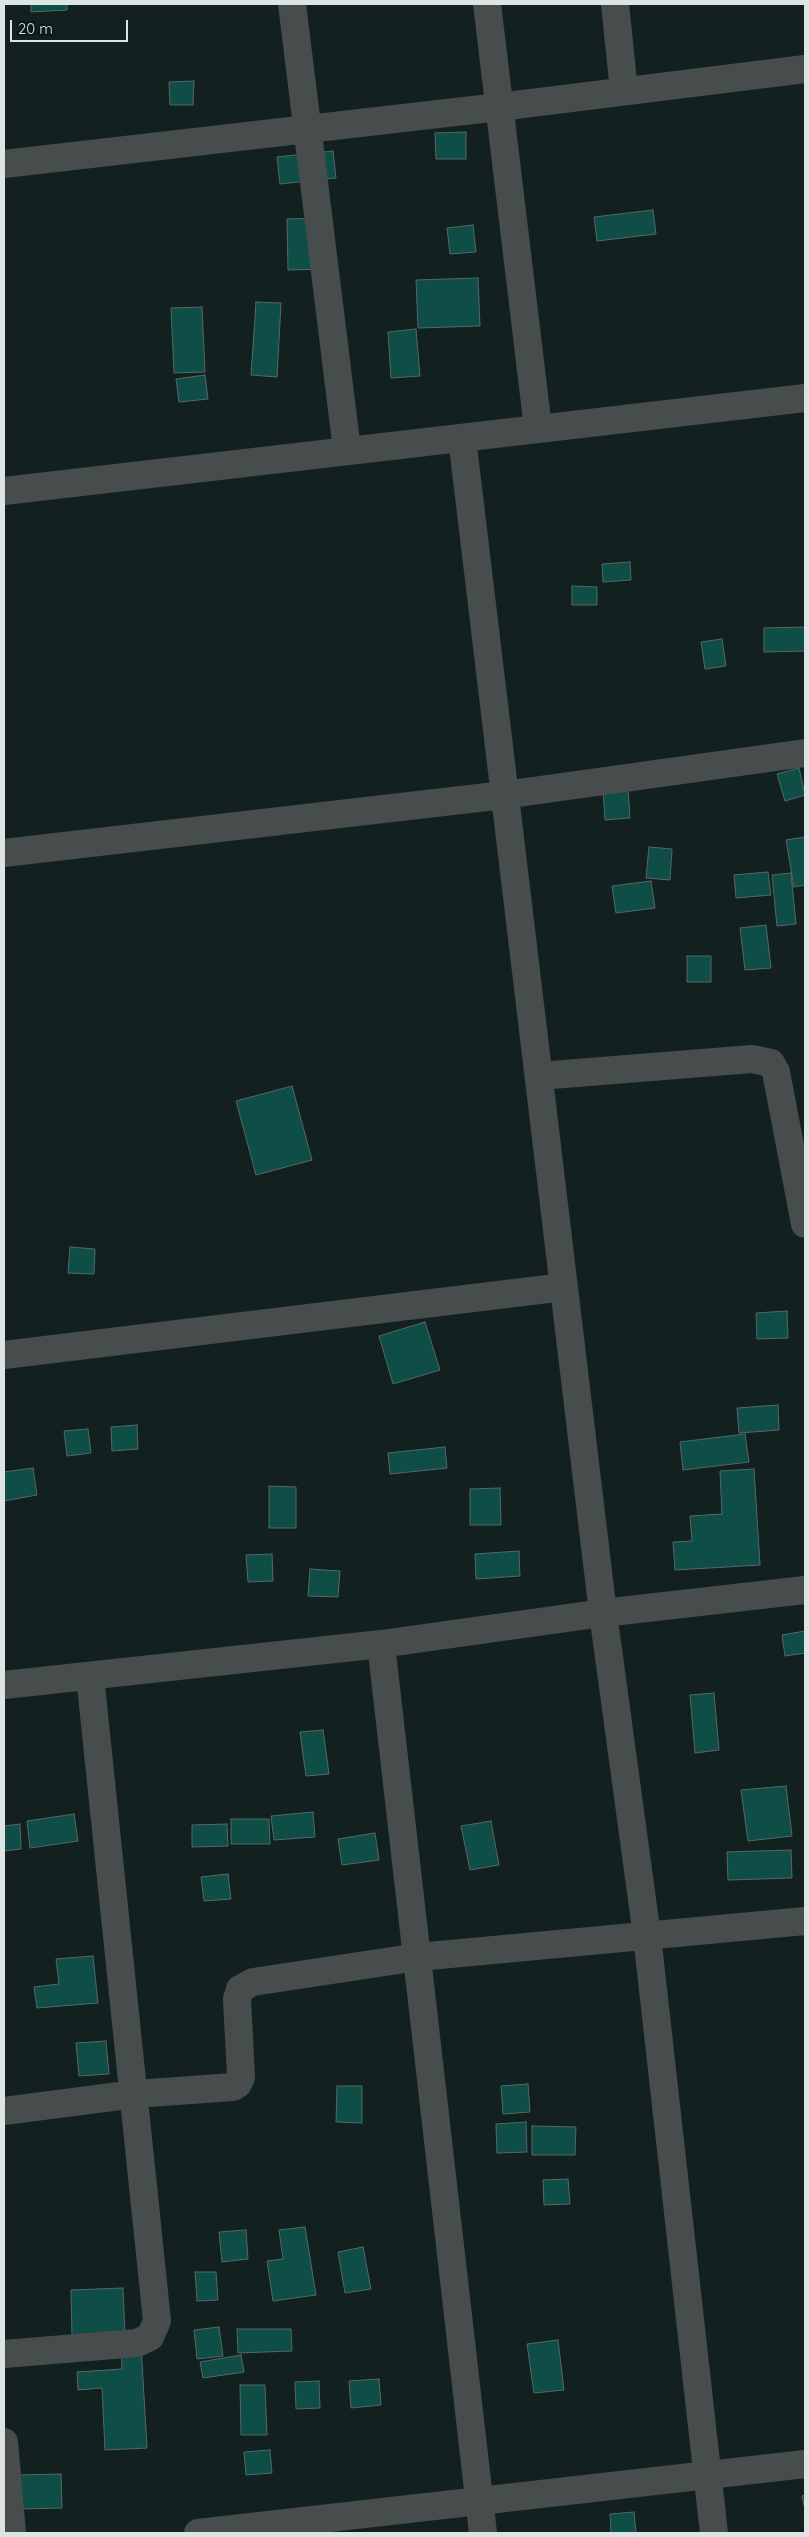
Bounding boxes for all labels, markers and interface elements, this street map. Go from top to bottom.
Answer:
scale bar [12,10,130,42]
text: 20 m [18,19,53,38]

